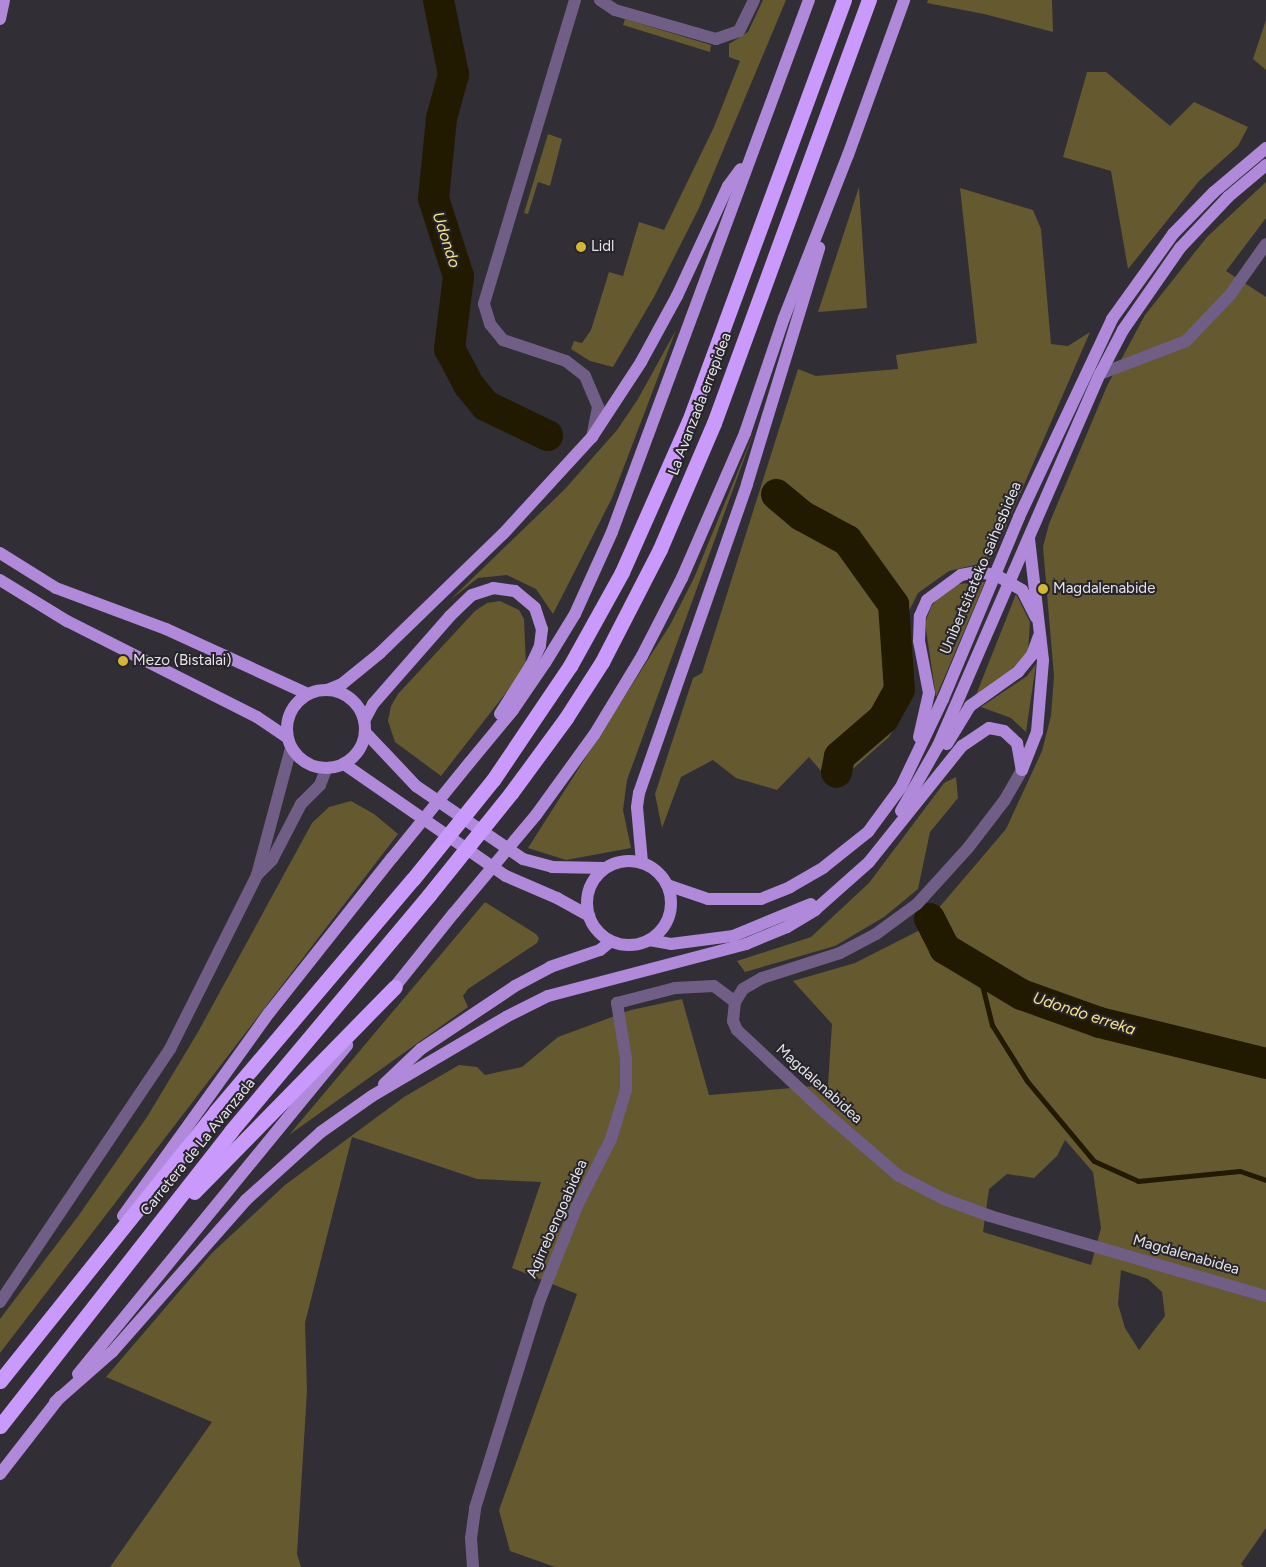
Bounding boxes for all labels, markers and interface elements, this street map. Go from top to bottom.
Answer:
water label: Udondo [428,210,464,270]
place label: Lidl [591,238,614,256]
marker: Lidl [575,241,587,253]
street label: La Avanzada errepidea [664,330,736,478]
street label: Unibertsitateko saihesbidea [936,479,1026,657]
place label: Magdalenabide [1053,580,1155,598]
marker: Magdalenabide [1037,583,1049,595]
place label: Mezo (Bistalai) [133,652,232,670]
marker: Mezo (Bistalai) [117,655,129,667]
water label: Udondo erreka [1030,988,1138,1040]
street label: Magdalenabidea [772,1041,866,1127]
street label: Carretera de La Avanzada [137,1075,259,1219]
street label: Agirrebengoabidea [523,1157,591,1281]
street label: Magdalenabidea [1131,1231,1241,1279]

